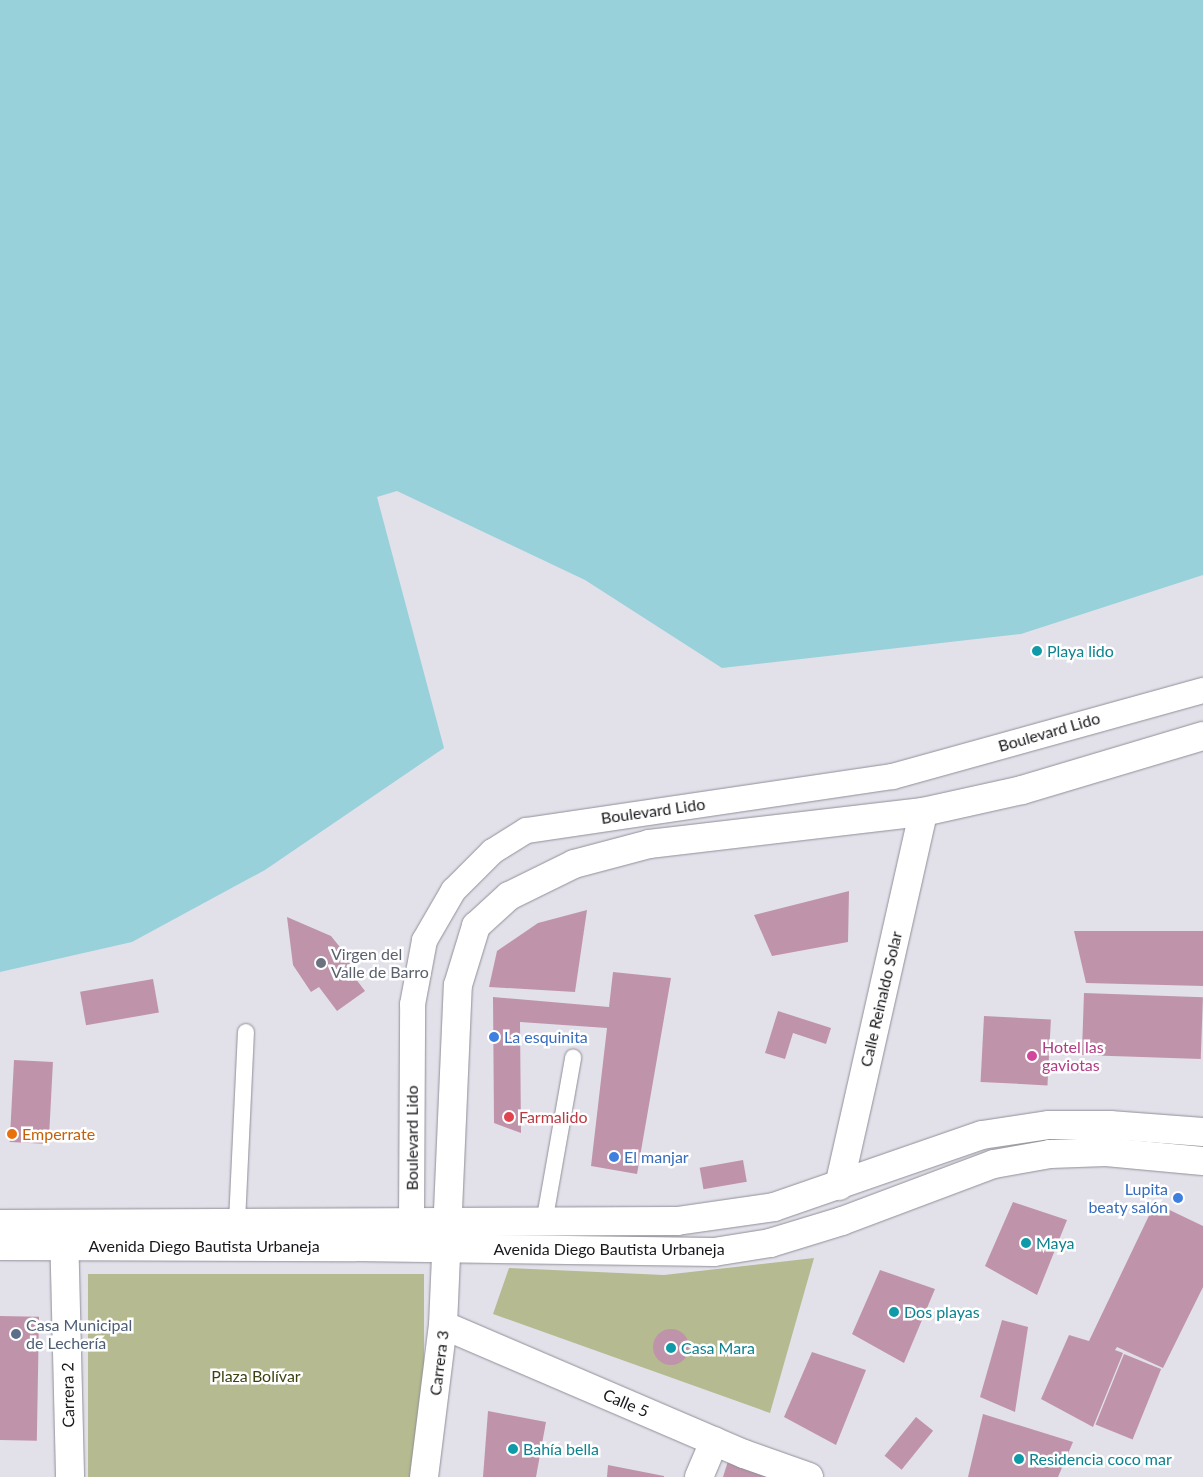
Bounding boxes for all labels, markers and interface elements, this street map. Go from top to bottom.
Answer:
place label: Playa lido [1047,641,1114,661]
marker: Playa lido [1031,645,1043,657]
street label: Boulevard Lido [996,708,1102,756]
street label: Boulevard Lido [600,794,706,828]
street label: Calle Reinaldo Solar [856,929,906,1069]
place label: Virgen del Valle de Barro [331,944,429,982]
marker: Virgen del Valle de Barro [315,957,327,969]
place label: La esquinita [504,1027,588,1047]
marker: La esquinita [488,1031,500,1043]
place label: Hotel las gaviotas [1042,1037,1104,1075]
marker: Hotel las gaviotas [1026,1050,1038,1062]
street label: Boulevard Lido [402,1086,422,1190]
place label: Farmalido [519,1107,587,1127]
marker: Farmalido [503,1111,515,1123]
place label: Emperrate [22,1124,95,1144]
marker: Emperrate [6,1128,18,1140]
place label: El manjar [624,1147,689,1167]
marker: El manjar [608,1151,620,1163]
place label: Lupita beaty salón [1088,1179,1168,1217]
marker: Lupita beaty salón [1172,1192,1184,1204]
place label: Maya [1036,1233,1074,1253]
street label: Avenida Diego Bautista Urbaneja [88,1236,320,1256]
marker: Maya [1020,1237,1032,1249]
street label: Avenida Diego Bautista Urbaneja [493,1239,725,1259]
place label: Dos playas [904,1302,980,1322]
marker: Dos playas [888,1306,900,1318]
place label: Casa Municipal de Lechería [26,1315,132,1353]
marker: Casa Municipal de Lechería [10,1328,22,1340]
street label: Carrera 3 [425,1329,453,1397]
place label: Casa Mara [681,1338,755,1358]
marker: Casa Mara [665,1342,677,1354]
street label: Carrera 2 [58,1362,78,1428]
park label: Plaza Bolívar [211,1366,301,1386]
street label: Calle 5 [600,1385,652,1421]
place label: Bahía bella [523,1439,599,1459]
marker: Bahía bella [507,1443,519,1455]
place label: Residencia coco mar [1029,1449,1172,1469]
marker: Residencia coco mar [1013,1453,1025,1465]

